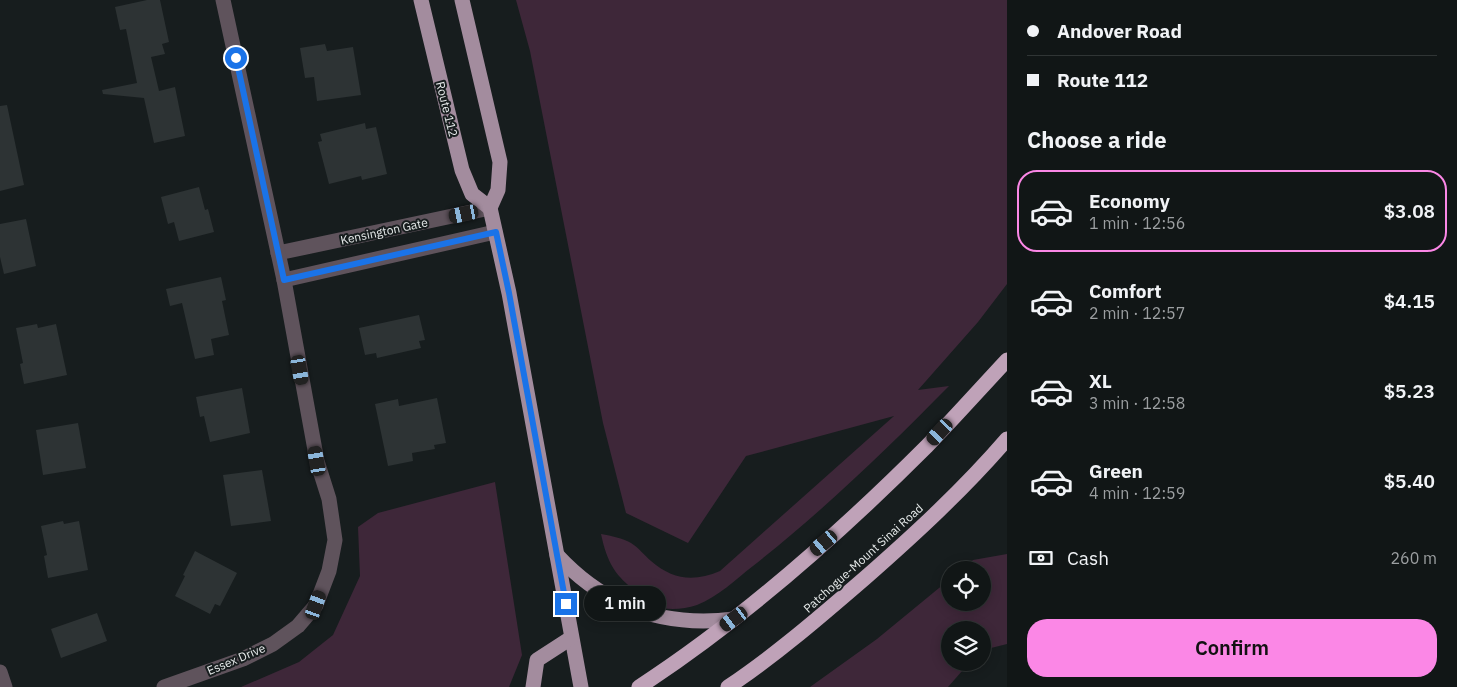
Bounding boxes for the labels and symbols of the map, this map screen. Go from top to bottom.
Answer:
route start [225,47,247,69]
street label: Route 112 [433,80,461,138]
car [447,204,480,224]
street label: Kensington Gate [339,214,429,248]
car [290,354,309,386]
car [924,416,955,448]
car [307,445,326,477]
street label: Patchogue-Mount Sinai Road [800,500,926,616]
car [807,528,840,558]
callout: 1 min [584,586,666,622]
car [303,588,328,622]
route end [555,593,577,615]
car [717,604,750,634]
street label: Essex Drive [205,640,268,678]

